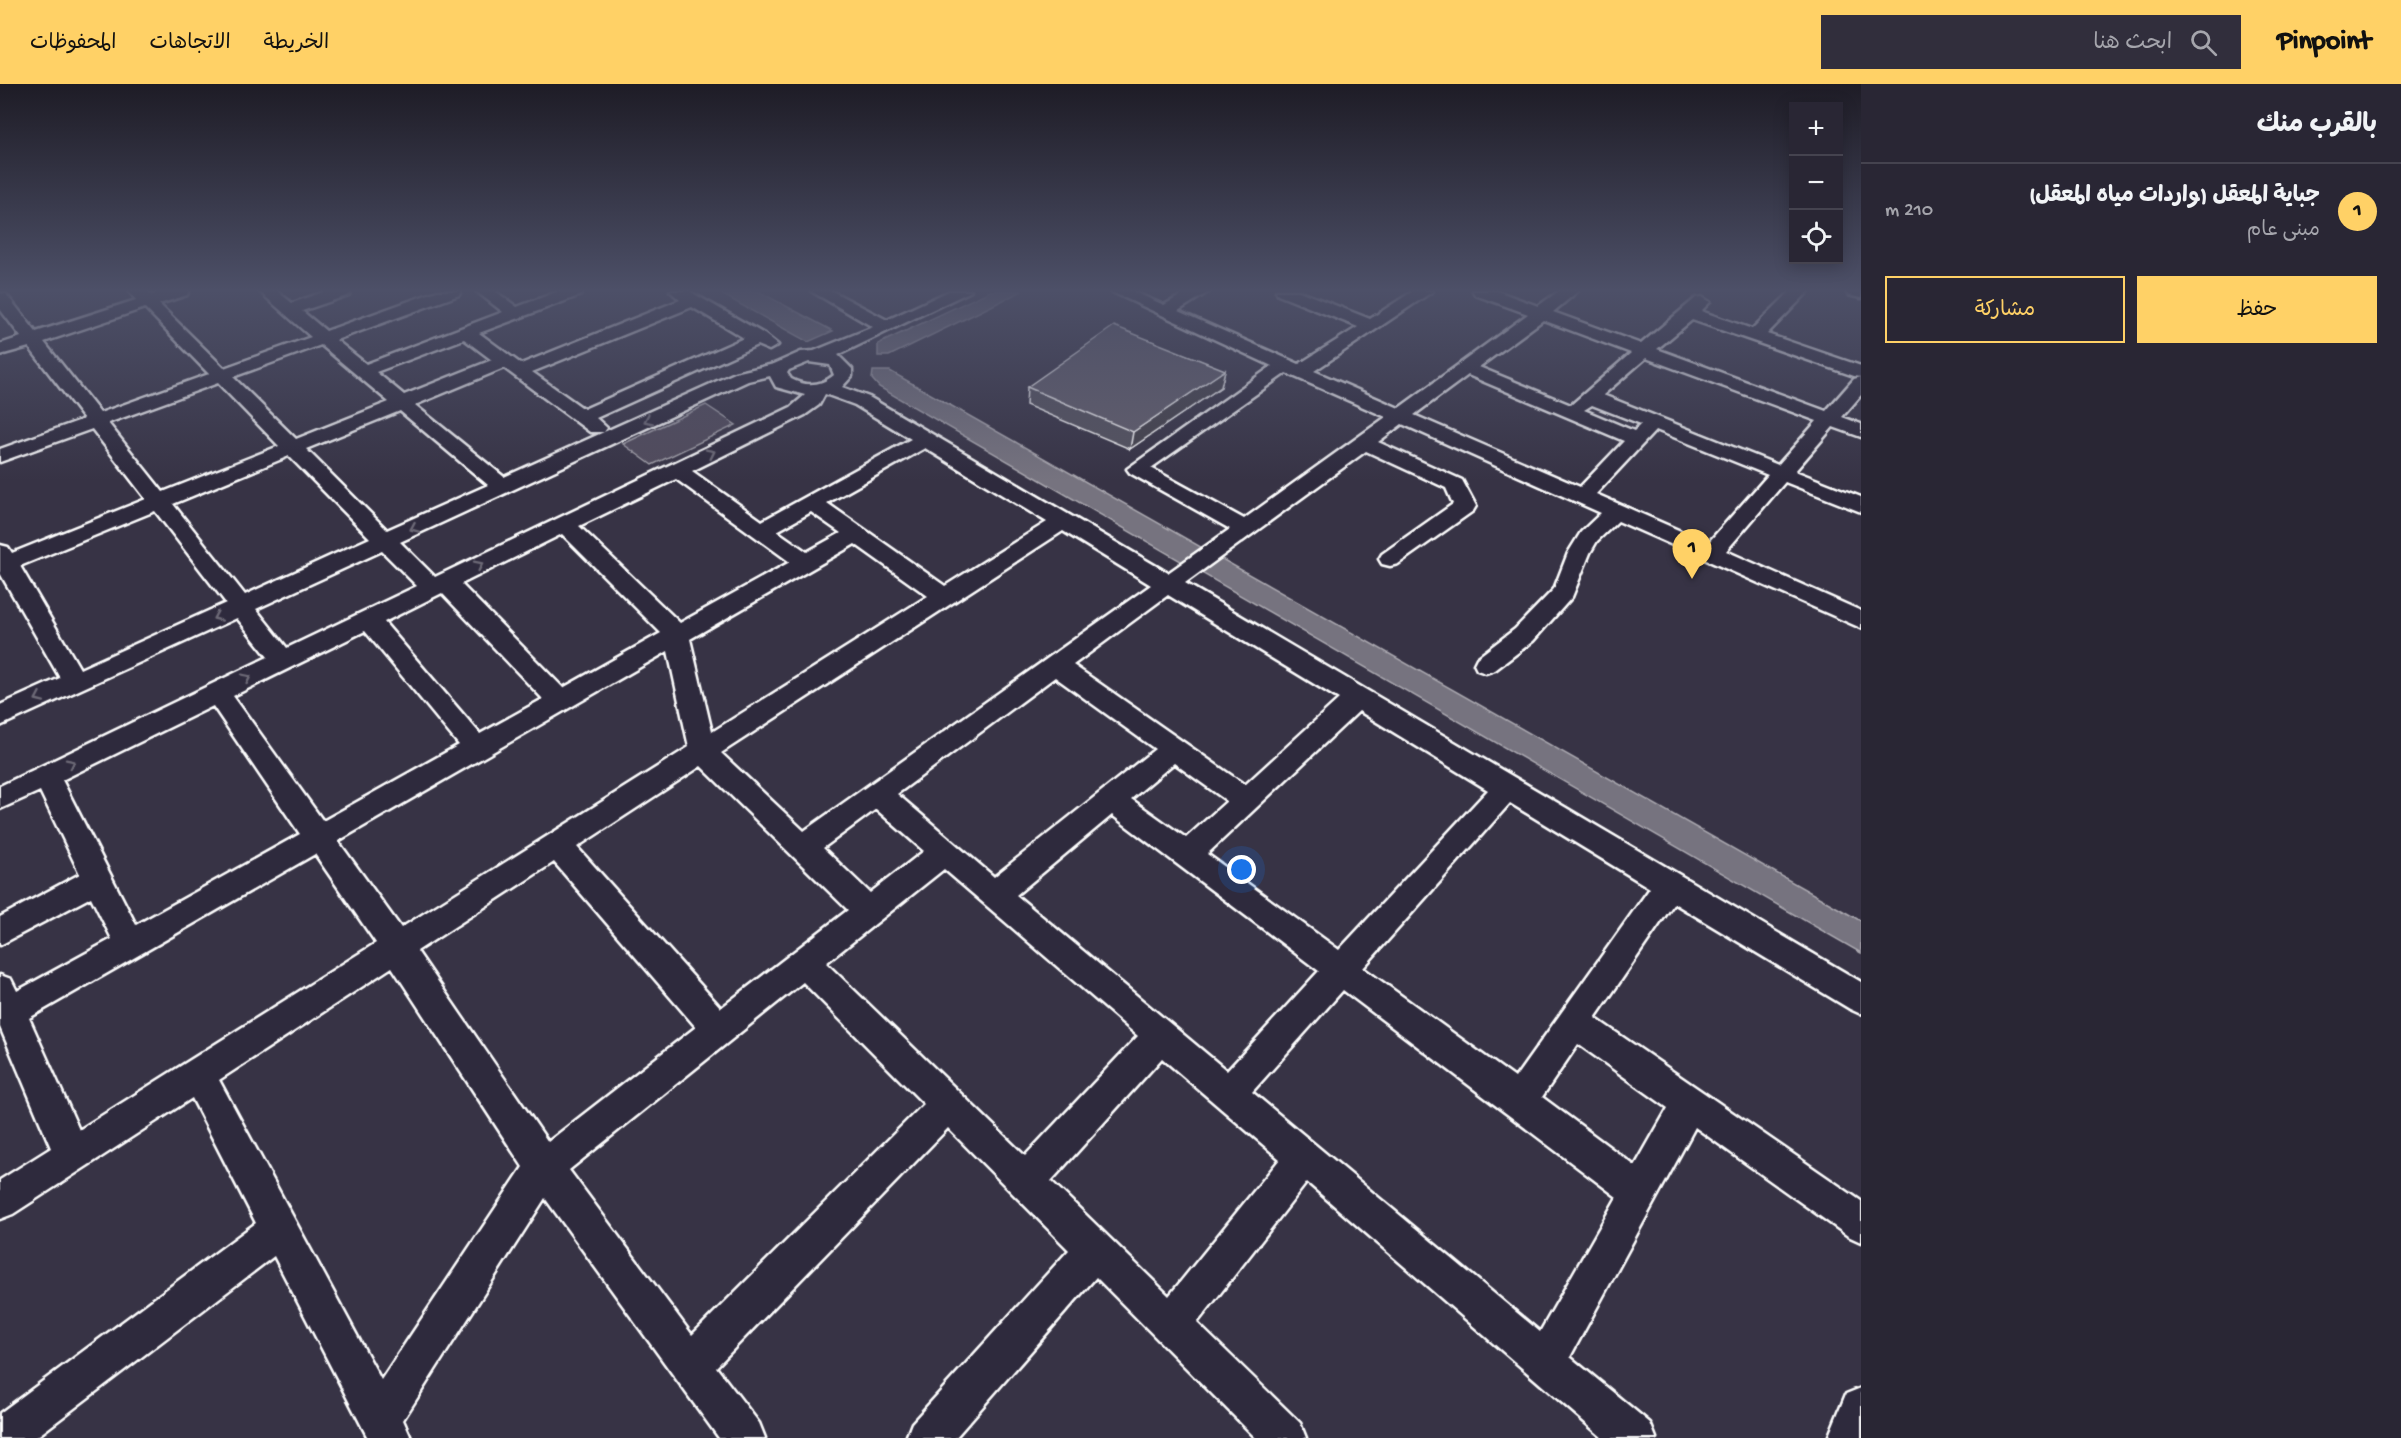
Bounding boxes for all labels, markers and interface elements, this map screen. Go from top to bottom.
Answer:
search box [1821,15,2241,69]
icon: search [2187,26,2220,59]
text: Pinpoint [2277,26,2371,59]
text: ابحث هنا [2093,31,2172,57]
text: المحفوظات [30,32,116,57]
text: الاتجاهات [149,32,231,57]
text: الخريطة [264,32,329,57]
map controls [1789,102,1843,264]
button: + [1789,102,1843,156]
text: بالقرب منك [2257,111,2377,142]
button: − [1789,156,1843,210]
text: جباية المعقل (واردات مياه المعقل) [2029,184,2320,210]
text: 210 m [1885,200,1933,223]
text: 1 [2353,200,2362,223]
button: locate [1789,210,1843,264]
text: مبنى عام [2247,220,2320,243]
button: مشاركة [1885,276,2125,343]
button: حفظ [2137,276,2377,343]
one-way arrow [644,413,655,425]
one-way arrow [705,448,716,460]
one-way arrow [409,521,420,533]
pin: 1 [1672,530,1712,579]
one-way arrow [472,561,483,573]
one-way arrow [212,610,223,622]
one-way arrow [240,674,251,685]
one-way arrow [35,690,46,702]
one-way arrow [65,759,76,771]
your location [1227,855,1256,884]

